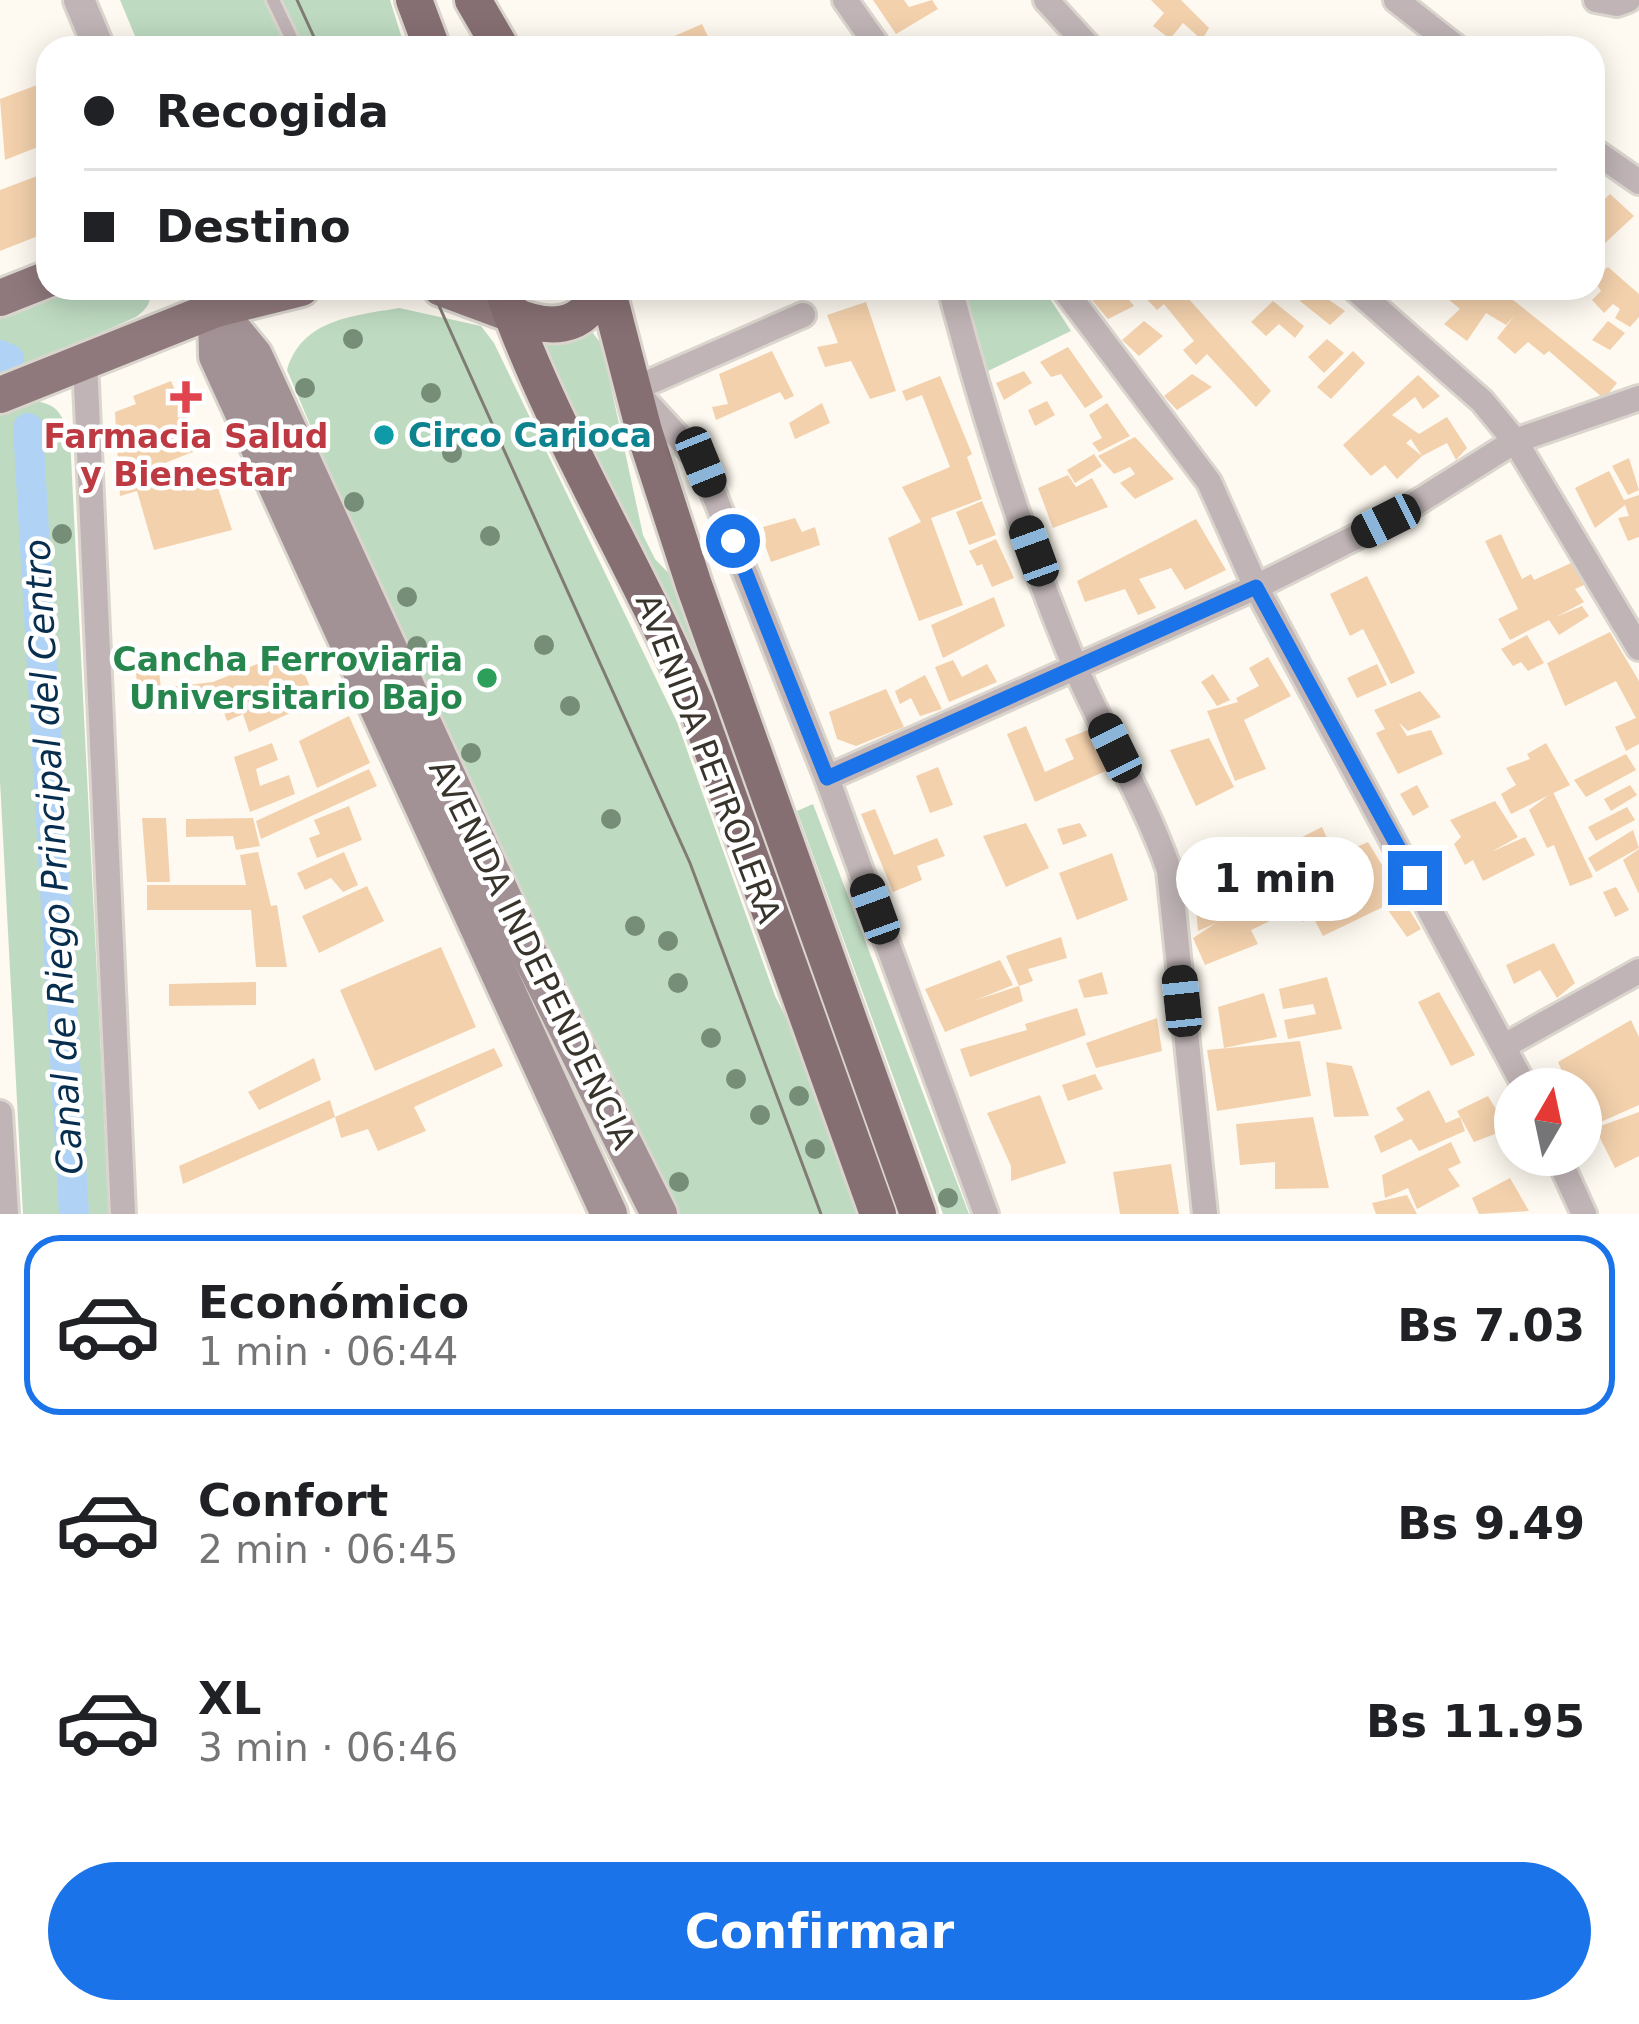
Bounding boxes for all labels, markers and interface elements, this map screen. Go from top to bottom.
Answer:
text: Recogida [156,85,389,138]
text: Destino [156,200,351,253]
marker: Farmacia Salud y Bienestar [173,384,199,410]
place label: Circo Carioca [408,416,652,455]
place label: Farmacia Salud y Bienestar [44,417,328,494]
marker: Circo Carioca [371,422,397,448]
car [671,422,731,502]
car [1346,489,1426,553]
car [1005,511,1063,591]
route start [706,514,760,568]
water label: Canal de Riego Principal del Centro [16,538,91,1176]
street label: AVENIDA PETROLERA [628,588,789,929]
place label: Cancha Ferroviaria Universitario Bajo [112,640,463,717]
marker: Cancha Ferroviaria Universitario Bajo [474,665,500,691]
car [1083,708,1147,788]
street label: AVENIDA INDEPENDENCIA [421,753,644,1156]
callout: 1 min [1175,836,1373,920]
route end [1388,851,1442,905]
text: 1 min [1214,856,1336,901]
car [846,869,904,949]
car [1160,963,1204,1039]
north arrow [1494,1068,1602,1176]
map controls [1494,1068,1602,1176]
icon: car [54,1271,162,1379]
text: Económico [198,1276,469,1329]
text: Bs 7.03 [1397,1299,1585,1352]
text: 1 min · 06:44 [198,1329,458,1374]
icon: car [54,1469,162,1577]
text: Confort [198,1474,388,1527]
text: Bs 9.49 [1397,1497,1585,1550]
text: 2 min · 06:45 [198,1527,458,1572]
icon: car [54,1667,162,1775]
text: XL [198,1672,261,1725]
text: Bs 11.95 [1366,1695,1585,1748]
text: 3 min · 06:46 [198,1725,458,1770]
button: Confirmar [48,1862,1591,2000]

